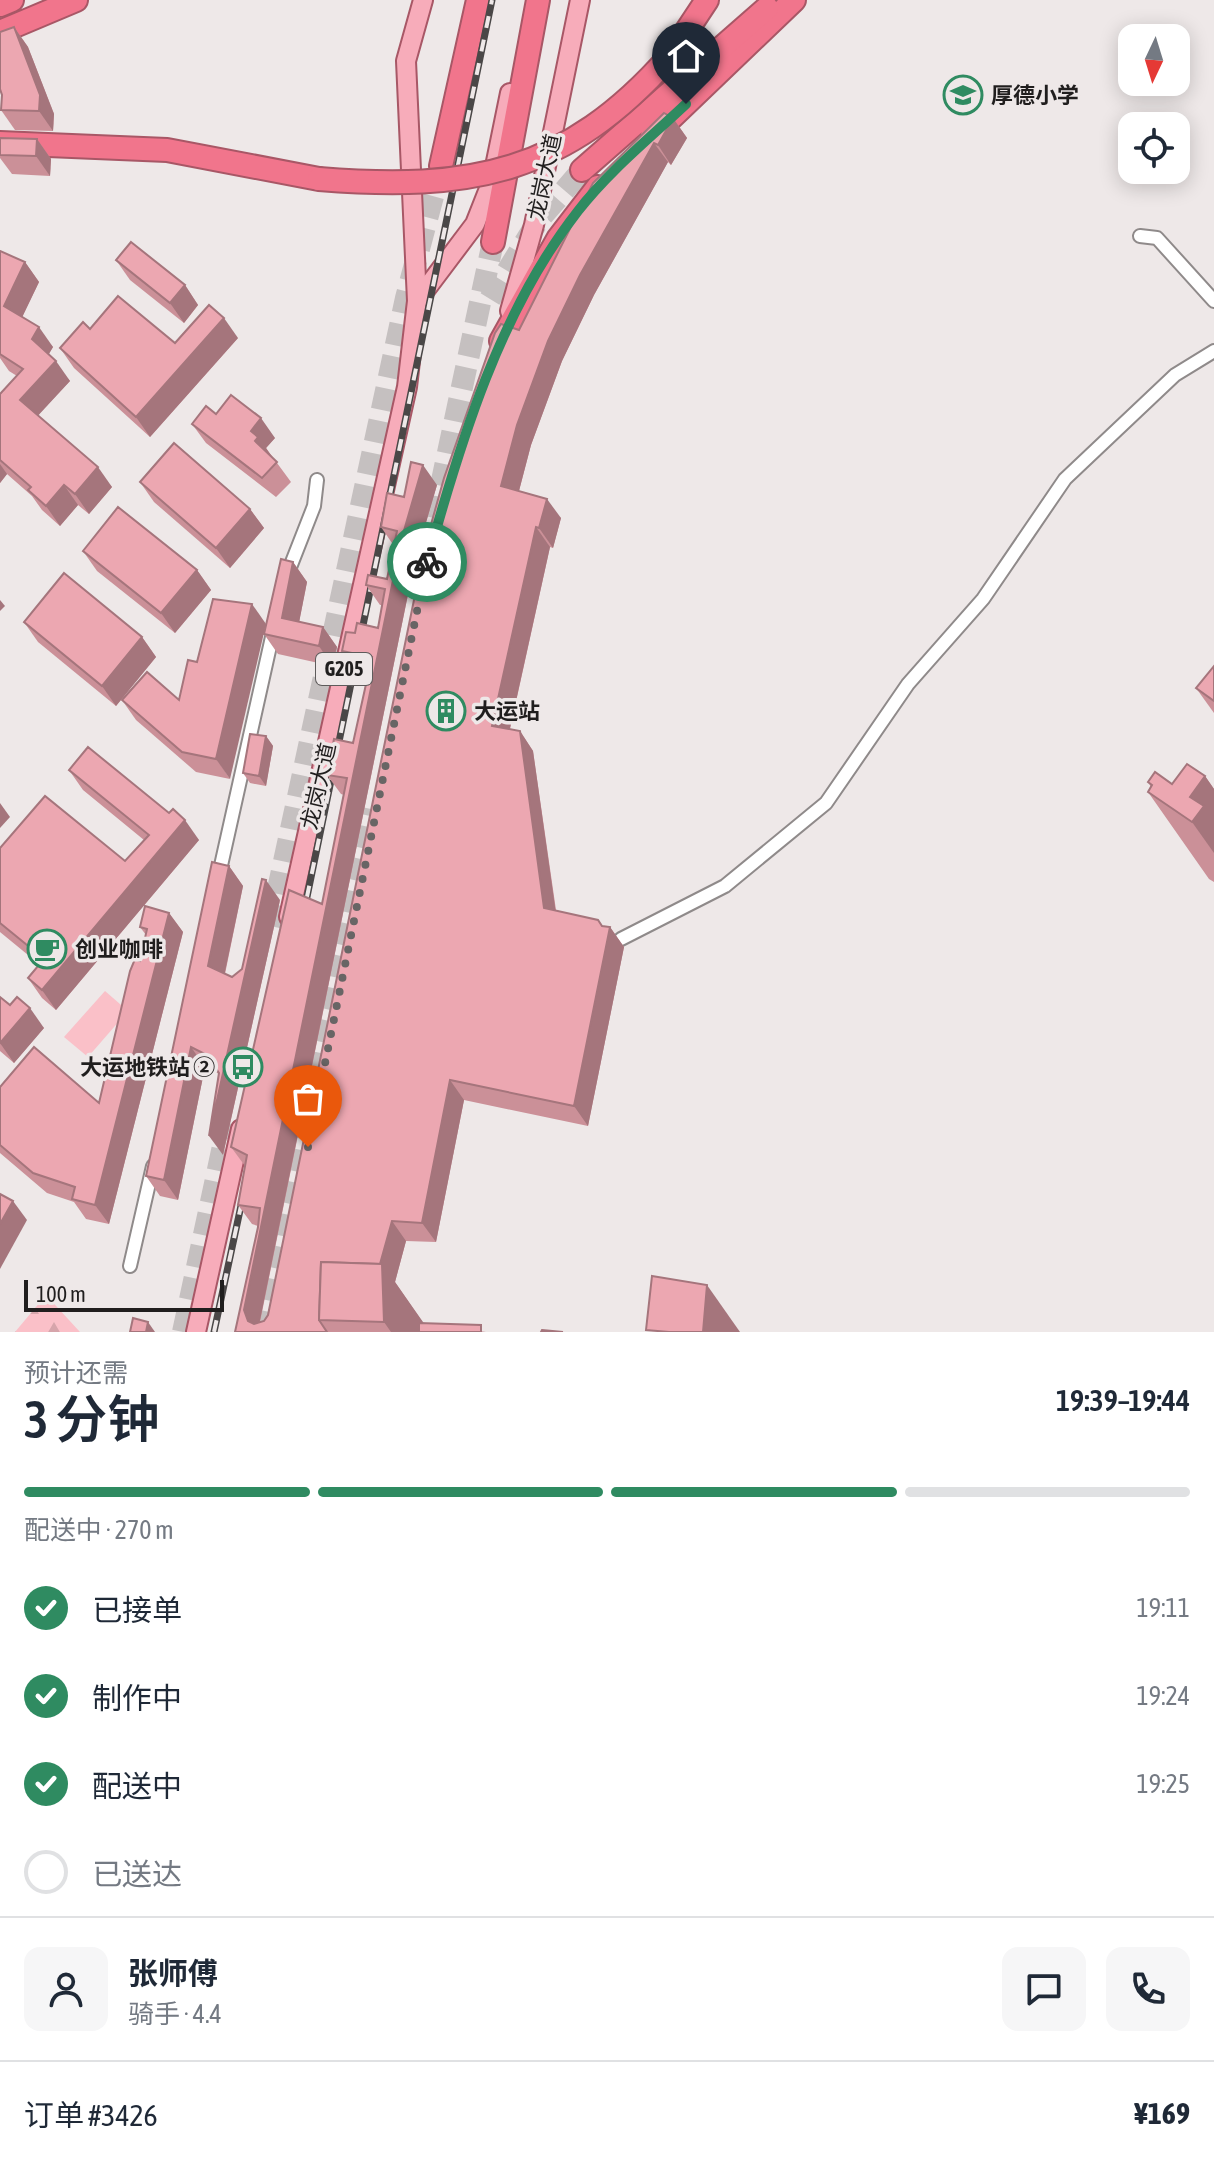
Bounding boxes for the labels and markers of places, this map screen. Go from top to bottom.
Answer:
pin [652,22,720,104]
school or university icon: 厚德小学 [942,74,984,116]
place label: 厚德小学 [991,82,1079,108]
building icon: 大运站 [425,690,467,732]
place label: 大运站 [474,698,540,724]
cafe icon: 创业咖啡 [26,928,68,970]
place label: 创业咖啡 [75,936,163,962]
bus stop icon: 大运地铁站 ② [222,1046,264,1088]
place label: 大运地铁站 ② [80,1054,215,1080]
pin [274,1065,342,1147]

